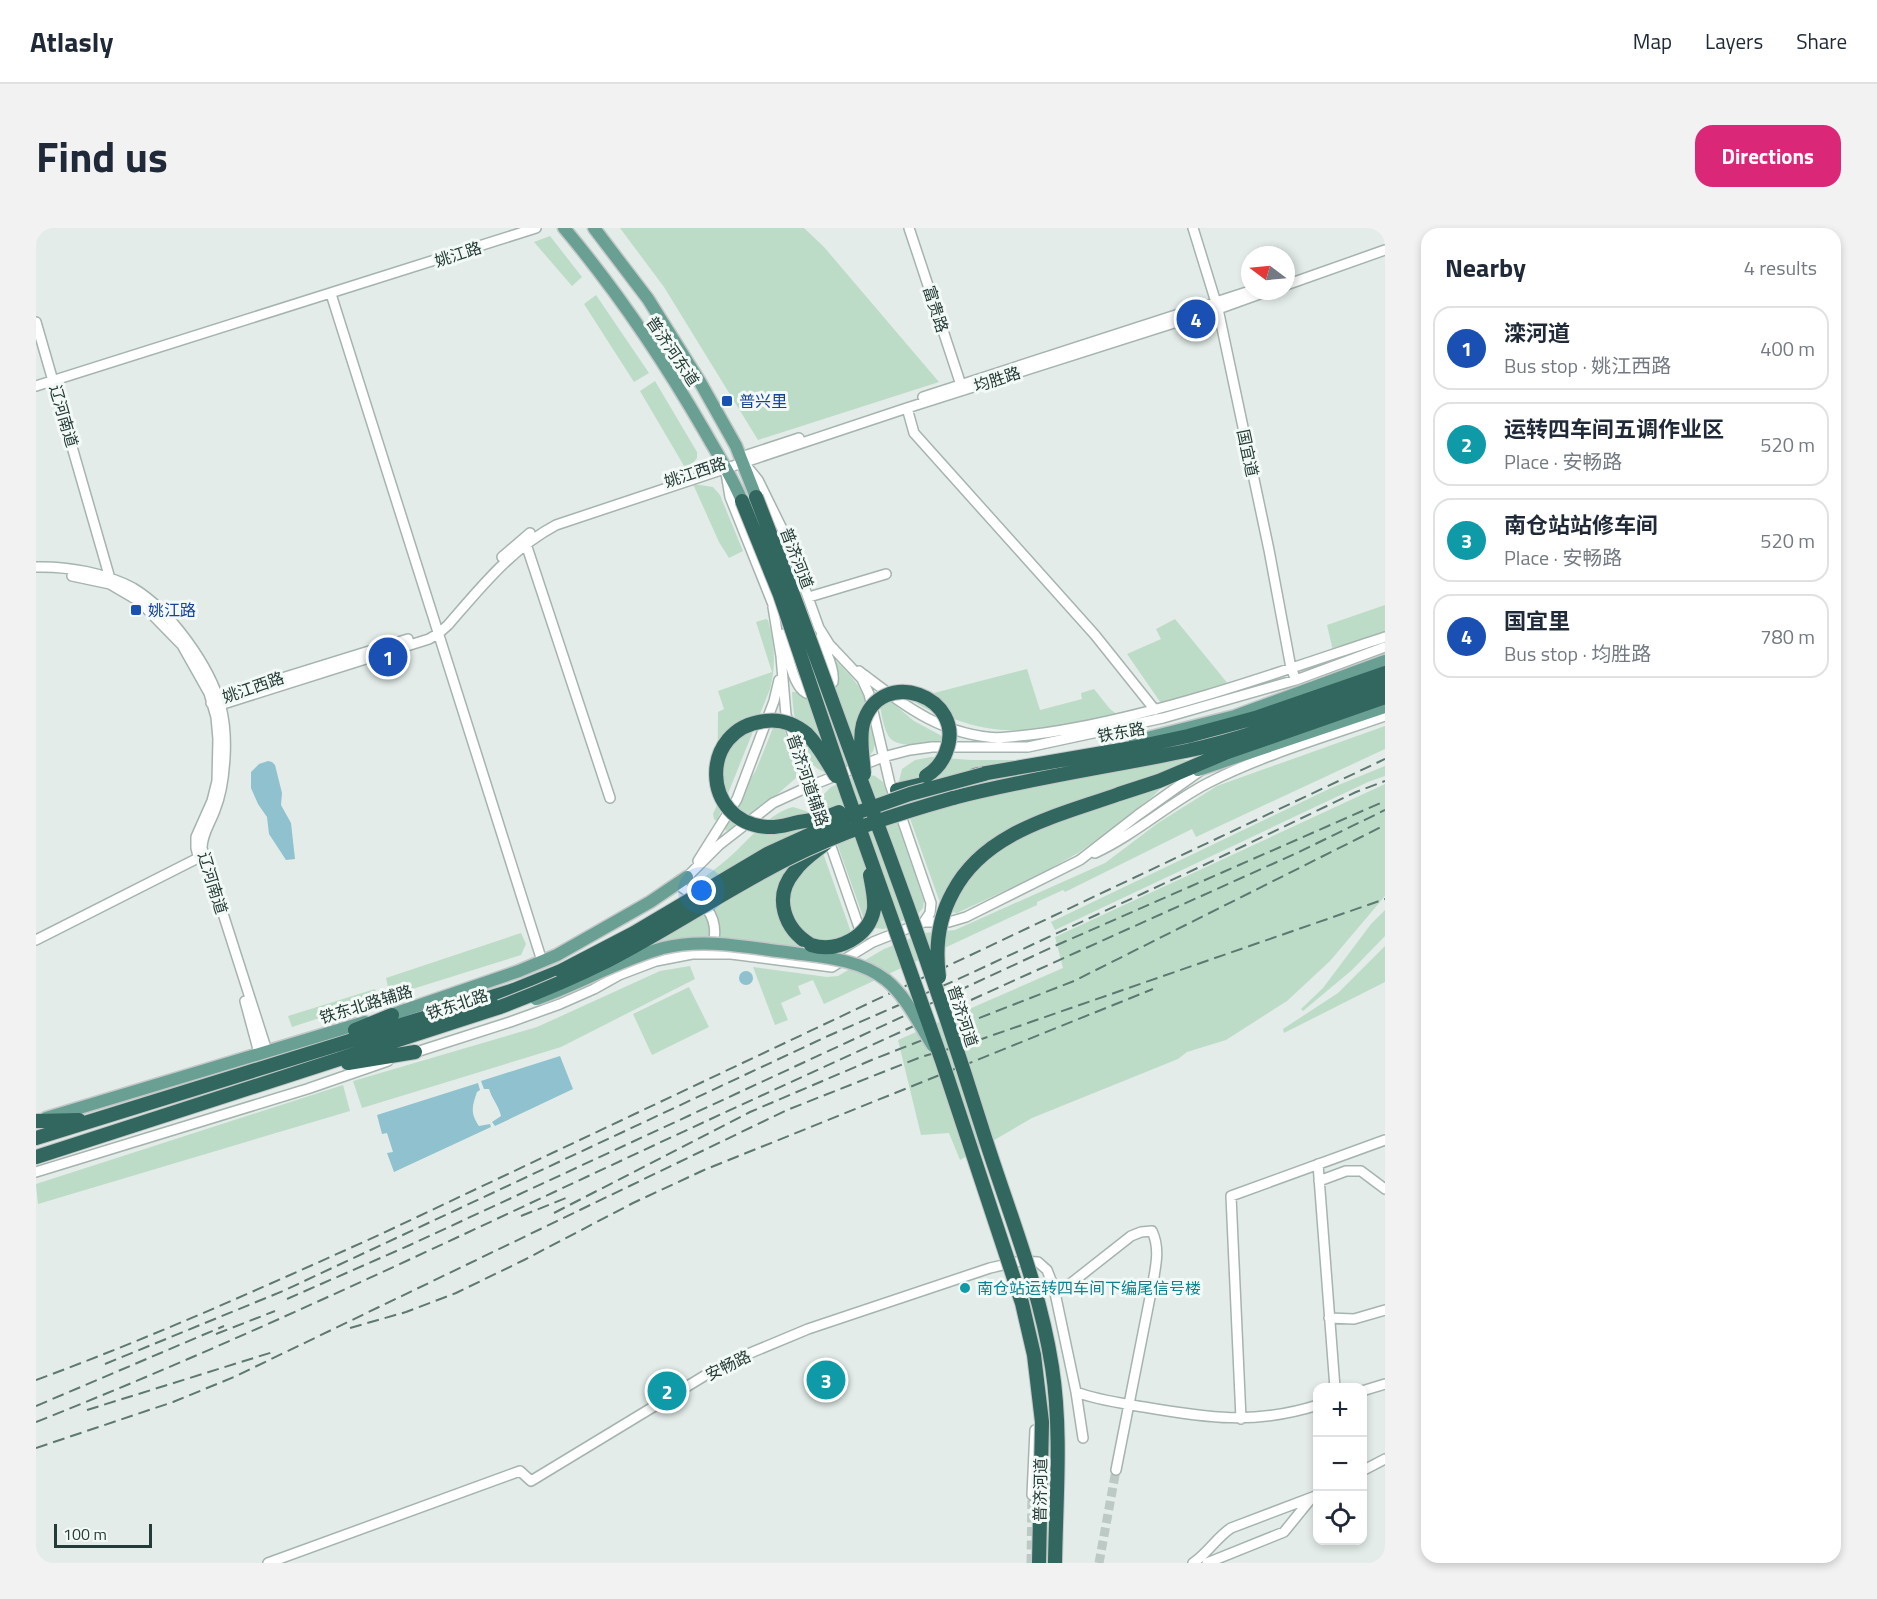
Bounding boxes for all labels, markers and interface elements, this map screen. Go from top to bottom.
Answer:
text: Atlasly [30,20,113,63]
text: Map [1633,25,1672,57]
text: Layers [1705,25,1763,57]
text: Share [1796,25,1847,57]
text: Find us [36,124,168,188]
button: Directions [1695,125,1841,187]
street label: 姚江路 [431,235,485,273]
north arrow [1241,246,1295,300]
text: Nearby [1445,248,1526,287]
text: 4 results [1744,252,1817,283]
street label: 富贵路 [917,282,955,336]
pin: 4 [1176,296,1216,341]
street label: 普济河东道 [641,311,705,391]
text: 滦河道 [1504,316,1570,350]
text: 1 [1461,333,1472,364]
text: 400 m [1760,333,1815,364]
text: Bus stop · 姚江西路 [1504,350,1671,381]
street label: 均胜路 [970,360,1024,398]
street label: 辽河南道 [44,382,84,450]
place label: 普兴里 [739,389,787,413]
marker: 普兴里 [720,394,734,408]
text: 运转四车间五调作业区 [1504,412,1724,446]
street label: 国宜道 [1231,427,1265,479]
text: 2 [1461,429,1472,460]
text: 520 m [1760,429,1815,460]
text: Place · 安畅路 [1504,446,1622,477]
street label: 姚江西路 [661,451,729,493]
text: 南仓站站修车间 [1504,508,1658,542]
street label: 普济河道 [774,524,820,592]
text: 3 [1461,525,1472,556]
text: 520 m [1760,525,1815,556]
text: Place · 安畅路 [1504,542,1622,573]
place label: 姚江路 [148,598,196,622]
marker: 姚江路 [129,603,143,617]
text: 国宜里 [1504,604,1570,638]
text: 4 [1461,621,1472,652]
text: 780 m [1760,621,1815,652]
pin: 1 [368,634,408,680]
text: Bus stop · 均胜路 [1504,638,1651,669]
street label: 姚江西路 [219,665,287,709]
street label: 铁东路 [1095,716,1147,748]
street label: 普济河道辅路 [781,731,835,829]
street label: 辽河南道 [192,849,234,917]
your location [687,876,716,905]
street label: 铁东北路辅路 [317,978,415,1030]
street label: 普济河道 [942,982,984,1050]
street label: 铁东北路 [423,983,491,1025]
place label: 南仓站运转四车间下编尾信号楼 [977,1276,1201,1300]
marker: 南仓站运转四车间下编尾信号楼 [958,1281,972,1295]
street label: 安畅路 [701,1344,755,1386]
pin: 3 [806,1358,846,1402]
pin: 2 [648,1368,686,1414]
map controls [1313,1383,1367,1545]
button: + [1313,1383,1367,1437]
button: − [1313,1437,1367,1491]
street label: 普济河道 [1027,1458,1053,1522]
button: locate [1313,1491,1367,1545]
scale bar [54,1521,152,1548]
text: 100 m [63,1522,107,1546]

